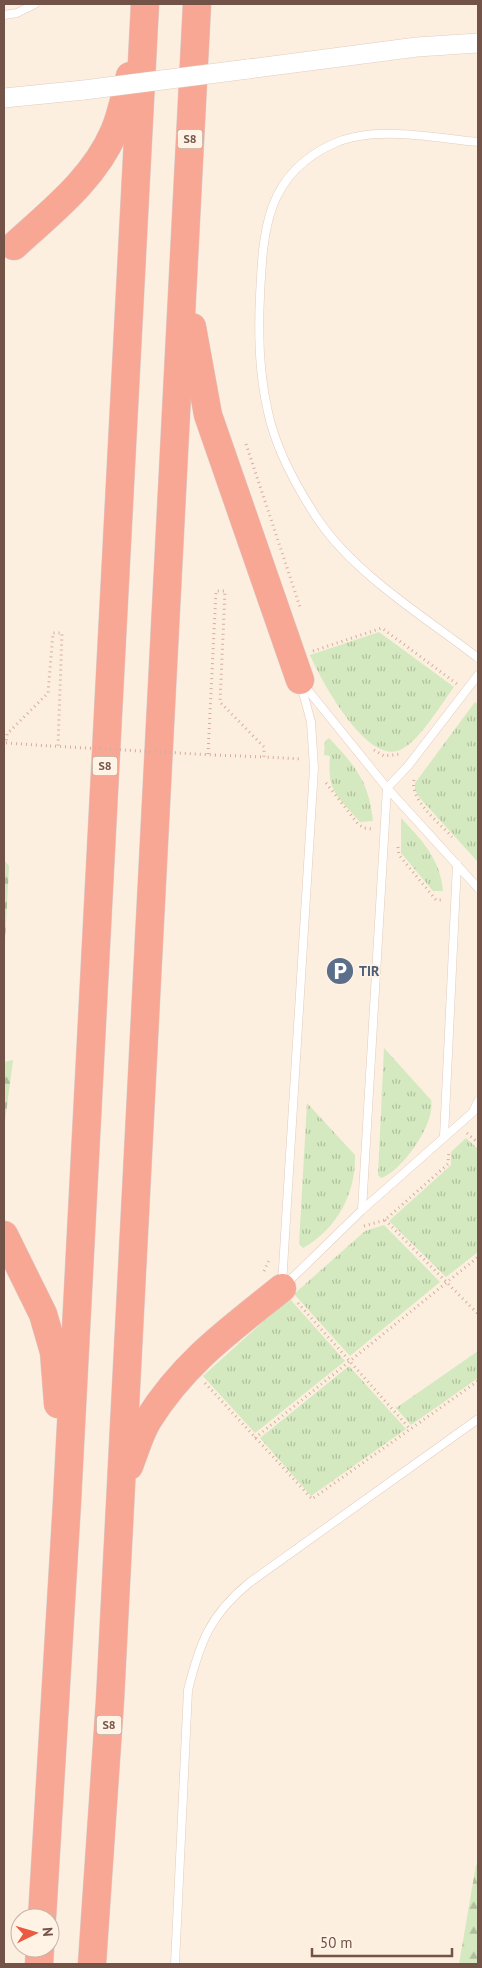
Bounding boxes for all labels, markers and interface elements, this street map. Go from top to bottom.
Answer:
road number: S8 [178,130,202,148]
road number: S8 [92,756,118,776]
parking icon: TIR [325,956,355,986]
place label: TIR [359,962,380,980]
road number: S8 [96,1716,122,1734]
north arrow [10,1908,60,1958]
text: N [39,1926,57,1937]
scale bar [312,1926,452,1958]
text: 50 m [320,1933,353,1952]

